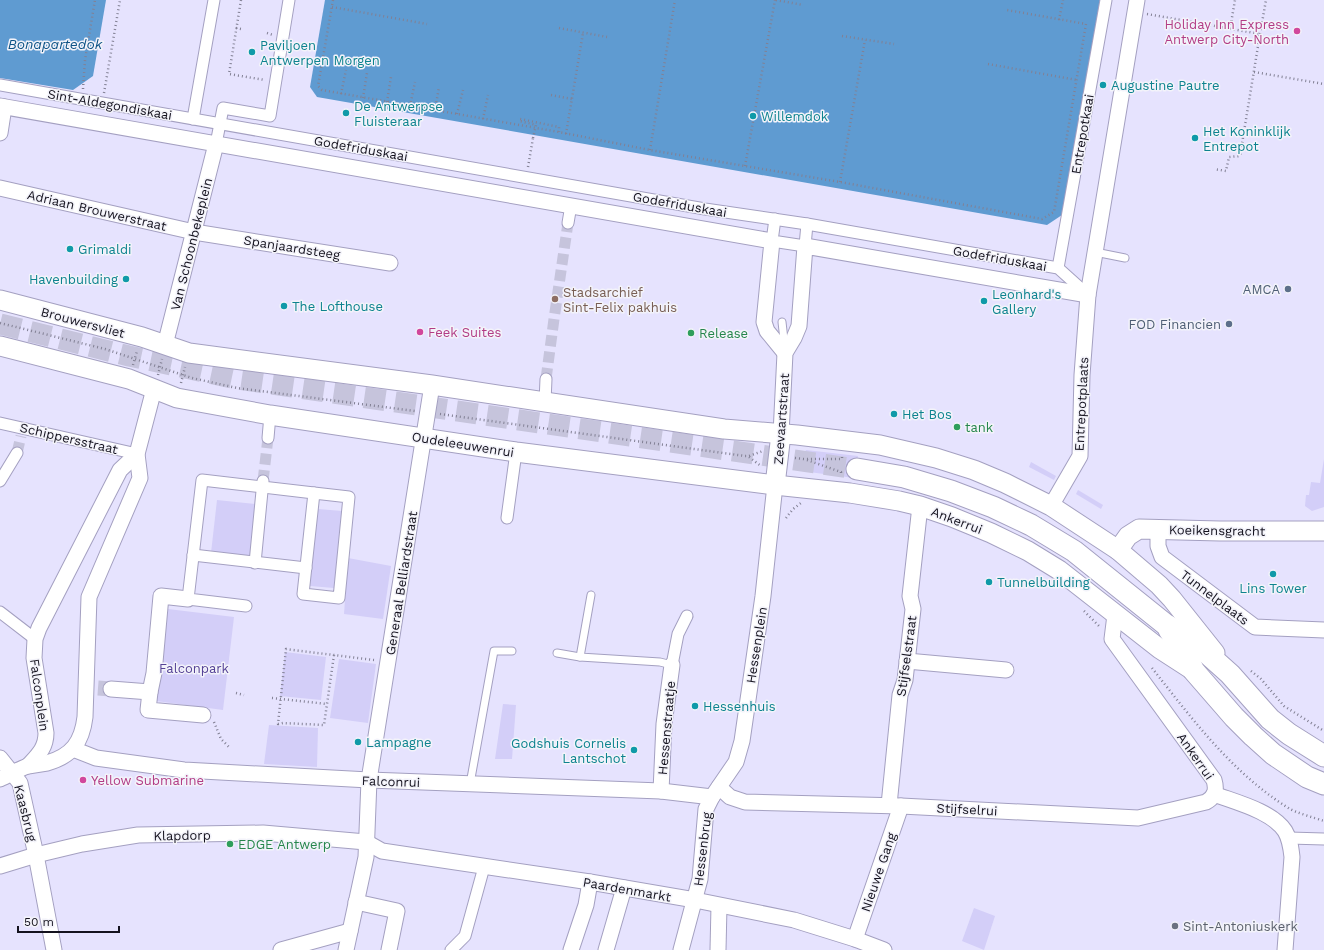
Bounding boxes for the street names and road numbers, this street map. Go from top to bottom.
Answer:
street label: Sint-Aldegondiskaai [46,86,173,123]
street label: Entrepotkaai [1068,93,1097,175]
street label: Godefriduskaai [313,133,409,164]
street label: Van Schoonbekeplein [168,176,215,312]
street label: Adriaan Brouwerstraat [26,187,169,234]
street label: Godefriduskaai [632,189,728,220]
street label: Spanjaardsteeg [243,232,341,263]
street label: Godefriduskaai [952,243,1048,274]
street label: Brouwersvliet [39,304,127,341]
street label: Entrepotplaats [1072,356,1091,452]
street label: Zeevaartstraat [771,372,792,465]
street label: Schippersstraat [18,420,120,457]
street label: Oudeleeuwenrui [411,429,515,460]
street label: Ankerrui [929,504,984,537]
street label: Generaal Belliardstraat [383,509,420,656]
street label: Koeikensgracht [1169,522,1266,539]
street label: Tunnelplaats [1178,567,1252,628]
street label: Hessenplein [743,606,770,684]
street label: Stijfselstraat [893,614,920,697]
street label: Falconplein [27,658,52,732]
street label: Hessenstraatje [655,680,678,776]
street label: Ankerrui [1174,730,1217,782]
street label: Falconrui [361,773,420,790]
street label: Kaasbrug [11,783,40,843]
street label: Stijfselrui [936,800,998,819]
street label: Hessenbrug [691,811,714,887]
street label: Klapdorp [153,827,211,843]
street label: Nieuwe Gang [858,830,899,914]
street label: Paardenmarkt [582,874,673,905]

